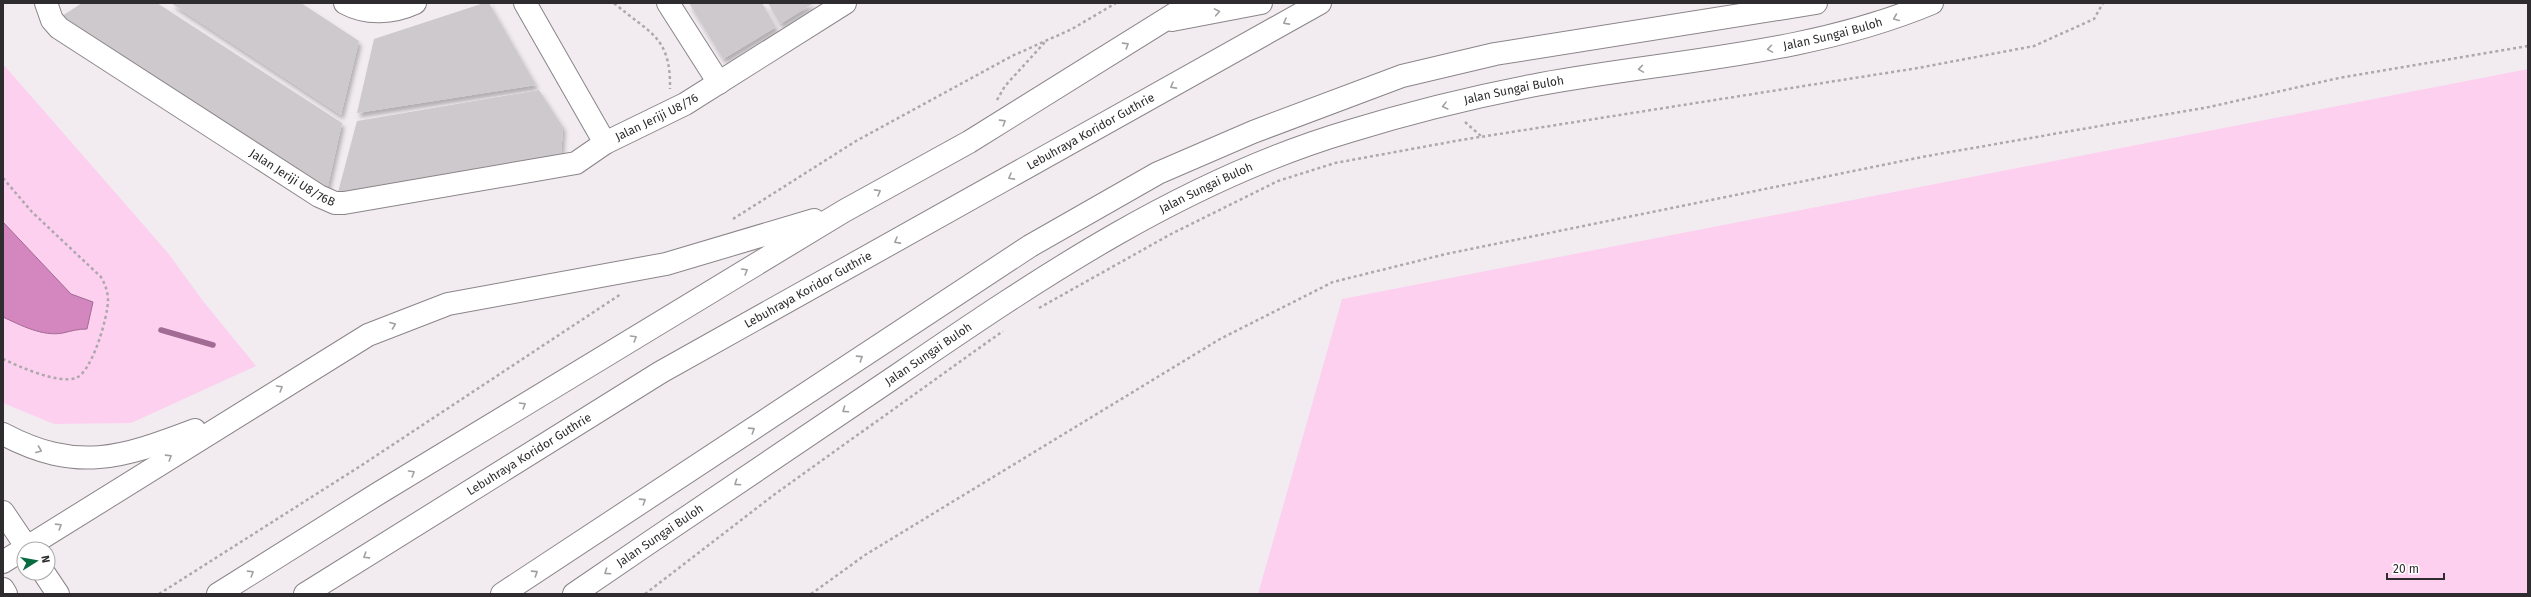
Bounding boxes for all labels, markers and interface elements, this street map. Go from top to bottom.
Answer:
one-way arrow [1214,8,1220,16]
one-way arrow [1893,13,1900,21]
street label: Jalan Sungai Buloh [1782,15,1884,53]
one-way arrow [1283,18,1290,25]
one-way arrow [1122,42,1129,50]
one-way arrow [1767,44,1773,53]
one-way arrow [1638,64,1645,73]
street label: Jalan Sungai Buloh [1462,73,1565,107]
one-way arrow [1170,82,1177,89]
street label: Lebuhraya Koridor Guthrie [1024,90,1157,173]
street label: Jalan Jeriji U8/76 [613,91,701,144]
one-way arrow [1442,102,1448,110]
one-way arrow [999,119,1006,127]
street label: Jalan Jeriji U8/76B [247,146,337,209]
street label: Jalan Sungai Buloh [1157,160,1255,216]
one-way arrow [1008,173,1015,180]
one-way arrow [874,189,882,197]
one-way arrow [894,236,901,243]
street label: Lebuhraya Koridor Guthrie [742,248,874,331]
one-way arrow [741,268,748,275]
street label: Jalan Sungai Buloh [882,320,974,388]
one-way arrow [389,322,396,330]
one-way arrow [630,335,637,343]
one-way arrow [856,355,863,363]
one-way arrow [276,386,283,393]
one-way arrow [519,403,526,410]
one-way arrow [842,405,849,413]
street label: Lebuhraya Koridor Guthrie [464,410,594,498]
one-way arrow [748,427,755,434]
one-way arrow [35,446,42,454]
one-way arrow [165,454,172,462]
one-way arrow [408,470,415,477]
one-way arrow [735,478,742,485]
one-way arrow [639,498,646,506]
street label: Jalan Sungai Buloh [614,501,706,570]
one-way arrow [55,524,62,531]
north arrow [16,541,56,581]
one-way arrow [363,551,370,559]
text: N [38,554,52,564]
scale bar [2387,555,2444,581]
text: 20 m [2393,562,2419,576]
one-way arrow [604,567,611,574]
one-way arrow [530,570,537,577]
one-way arrow [247,571,254,578]

